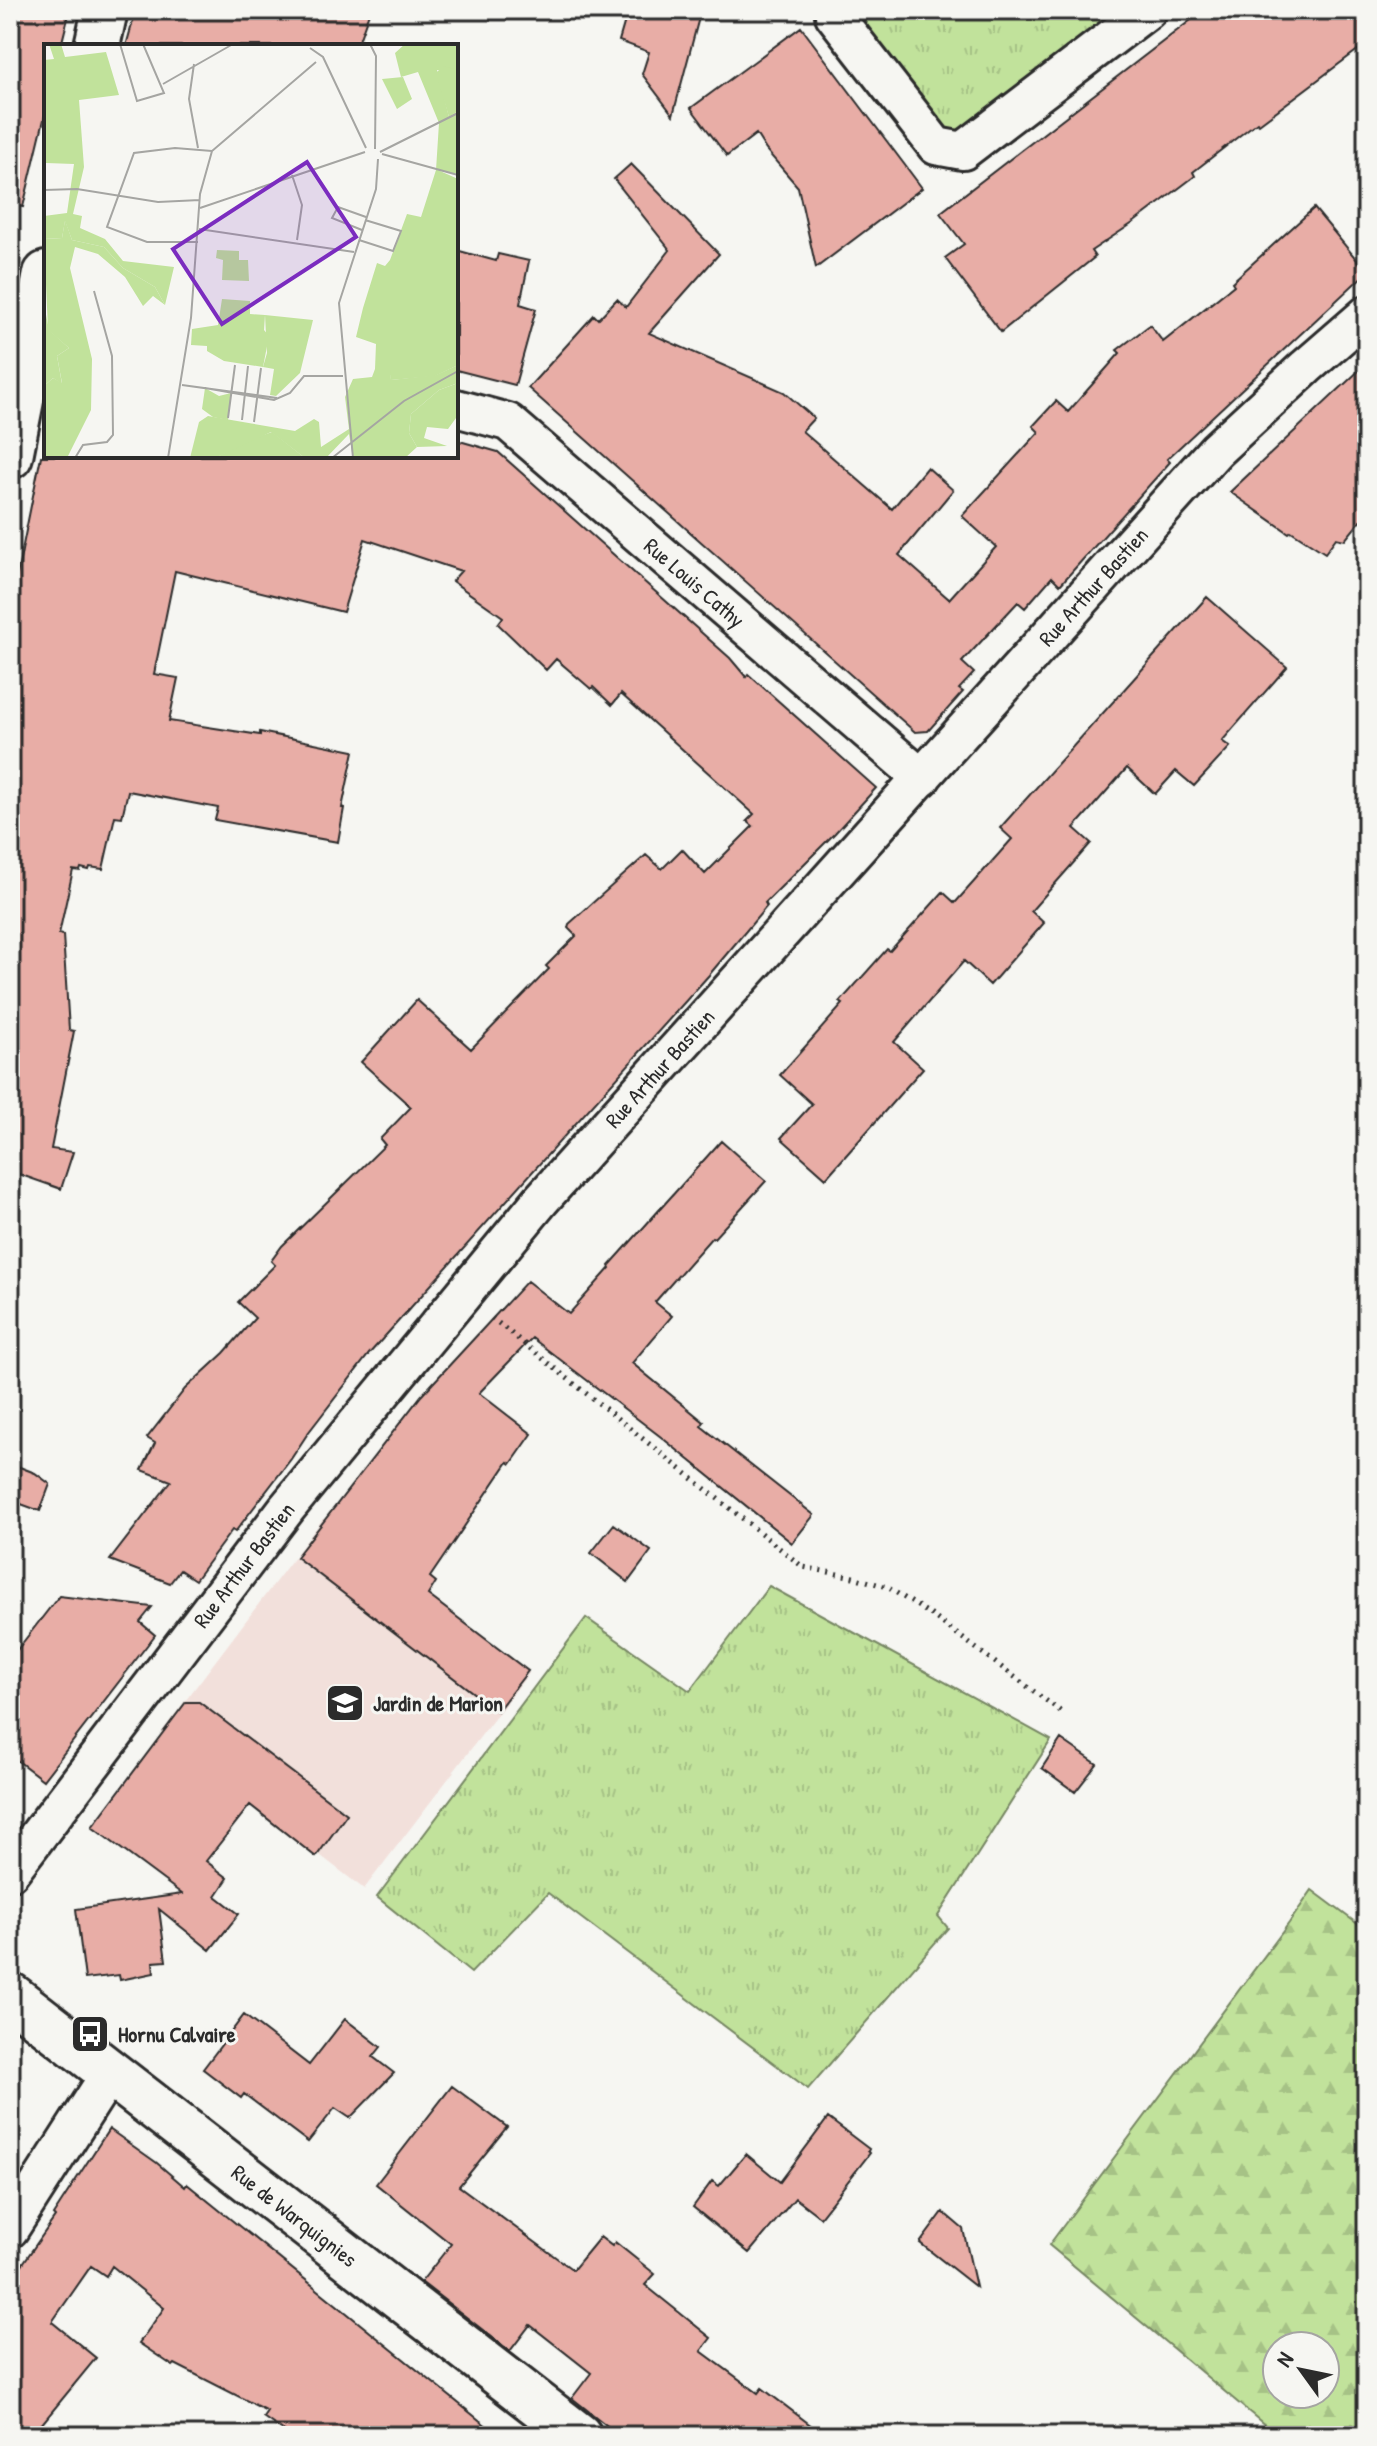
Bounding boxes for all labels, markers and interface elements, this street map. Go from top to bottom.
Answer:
inset map [44,44,458,458]
street label: Rue Arthur Bastien [1032,521,1155,653]
street label: Rue Louis Cathy [638,531,751,634]
street label: Rue Arthur Bastien [598,1002,721,1134]
street label: Rue Arthur Bastien [186,1496,301,1634]
school or university icon: Jardin de Marion [324,1682,366,1724]
place label: Jardin de Marion [373,1688,503,1718]
bus stop icon: Hornu Calvaire [69,2013,111,2055]
place label: Hornu Calvaire [118,2019,236,2049]
street label: Rue de Warquignies [225,2157,364,2274]
north arrow [1261,2330,1341,2410]
text: N [1268,2346,1300,2372]

